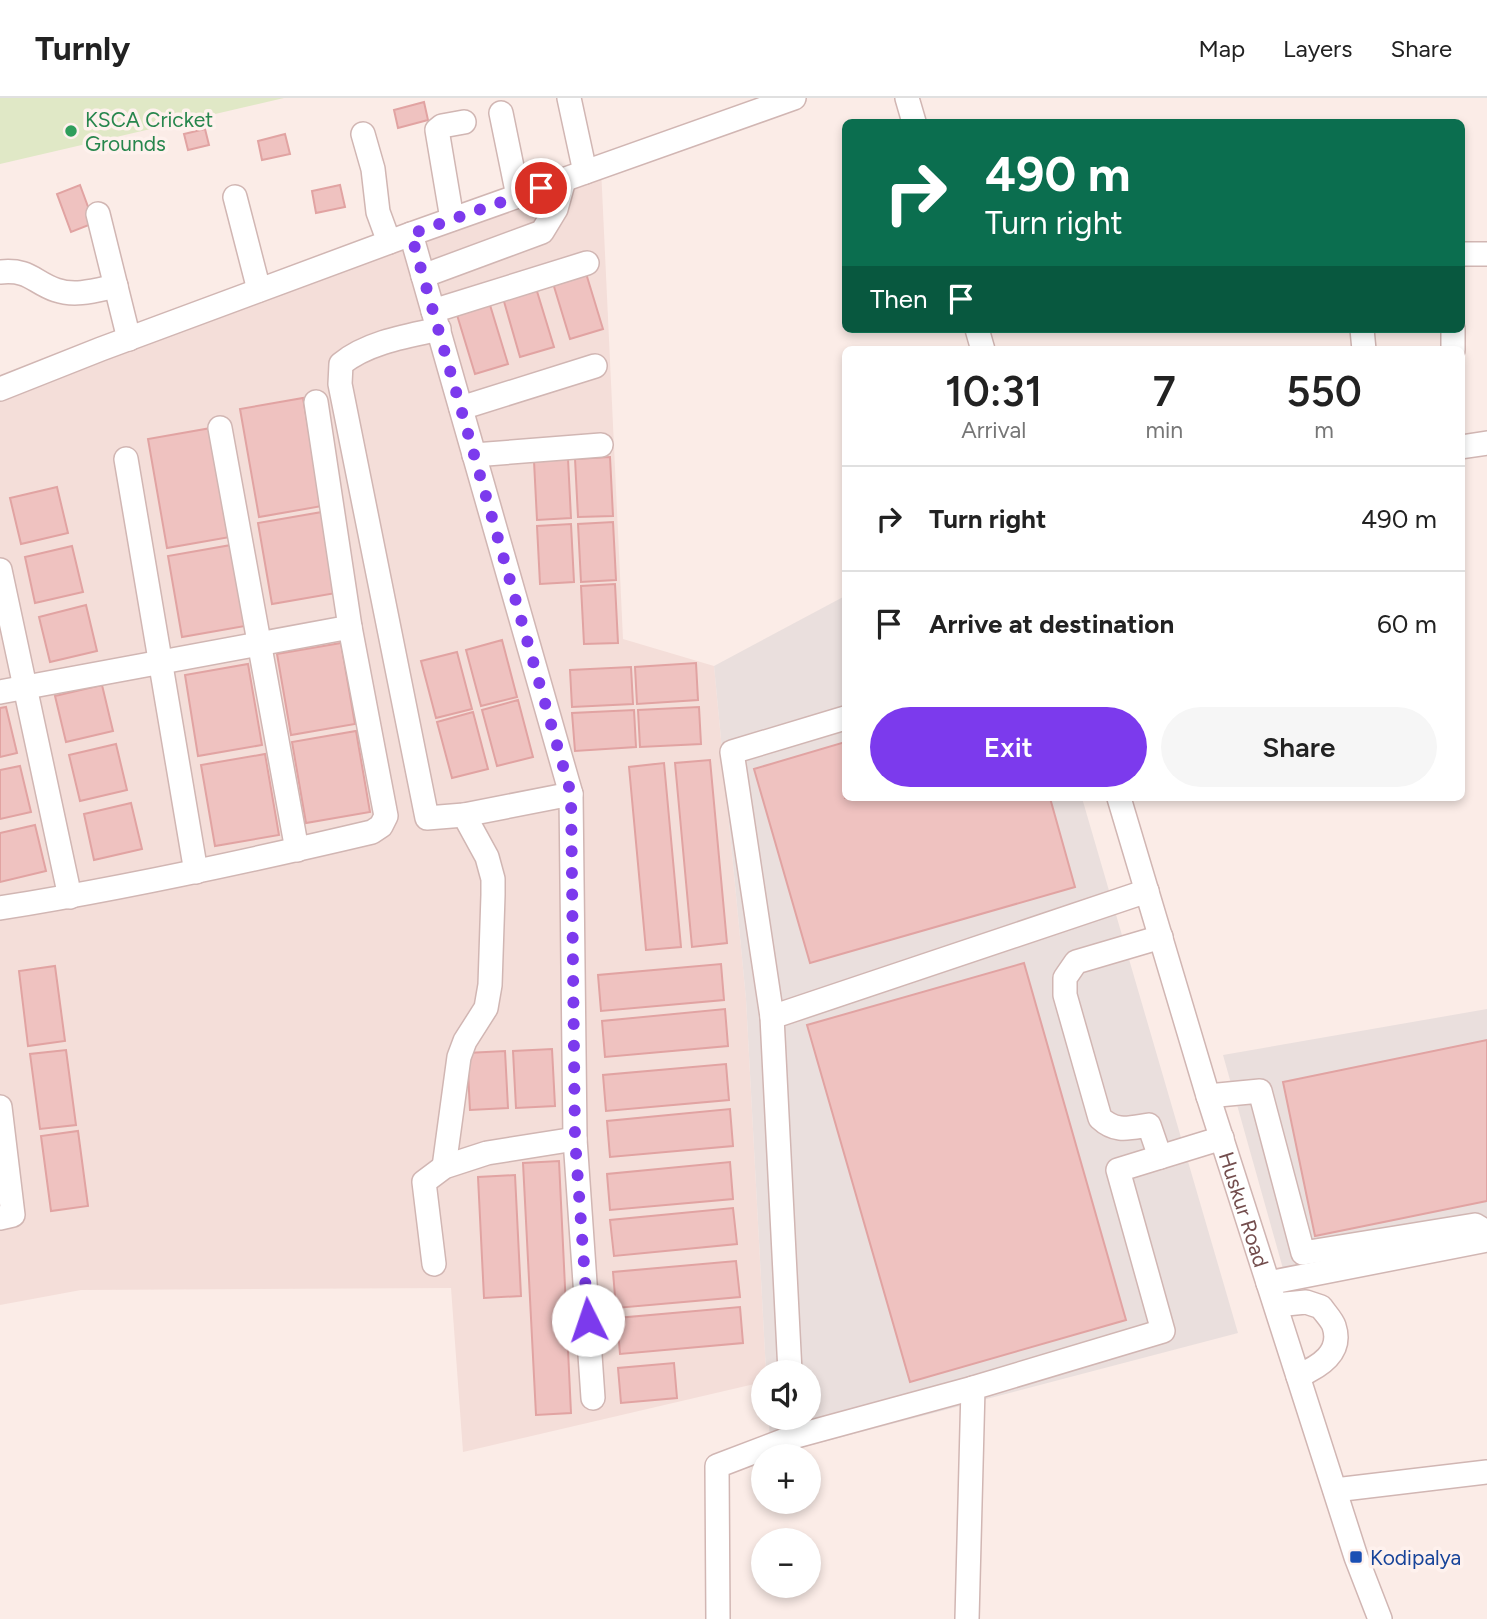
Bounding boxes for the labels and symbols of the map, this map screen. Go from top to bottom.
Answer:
place label: KSCA Cricket Grounds [85,107,213,156]
marker: KSCA Cricket Grounds [63,123,79,139]
pin [511,158,571,218]
street label: Huskur Road [1214,1148,1275,1270]
position arrow [551,1283,625,1357]
place label: Kodipalya [1370,1545,1461,1570]
marker: Kodipalya [1348,1549,1364,1565]

